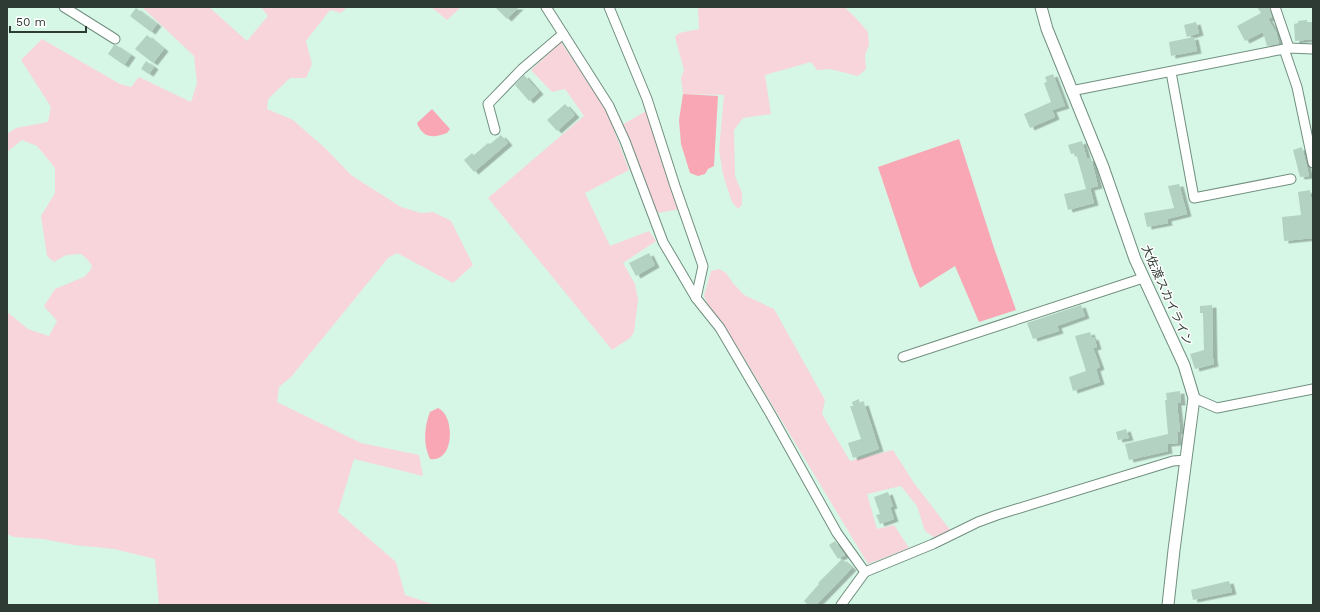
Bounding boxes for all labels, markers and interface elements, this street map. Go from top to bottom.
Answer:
scale bar [10,8,86,34]
text: 50 m [16,15,46,29]
street label: 大佐渡スカイライン [1139,243,1195,347]

